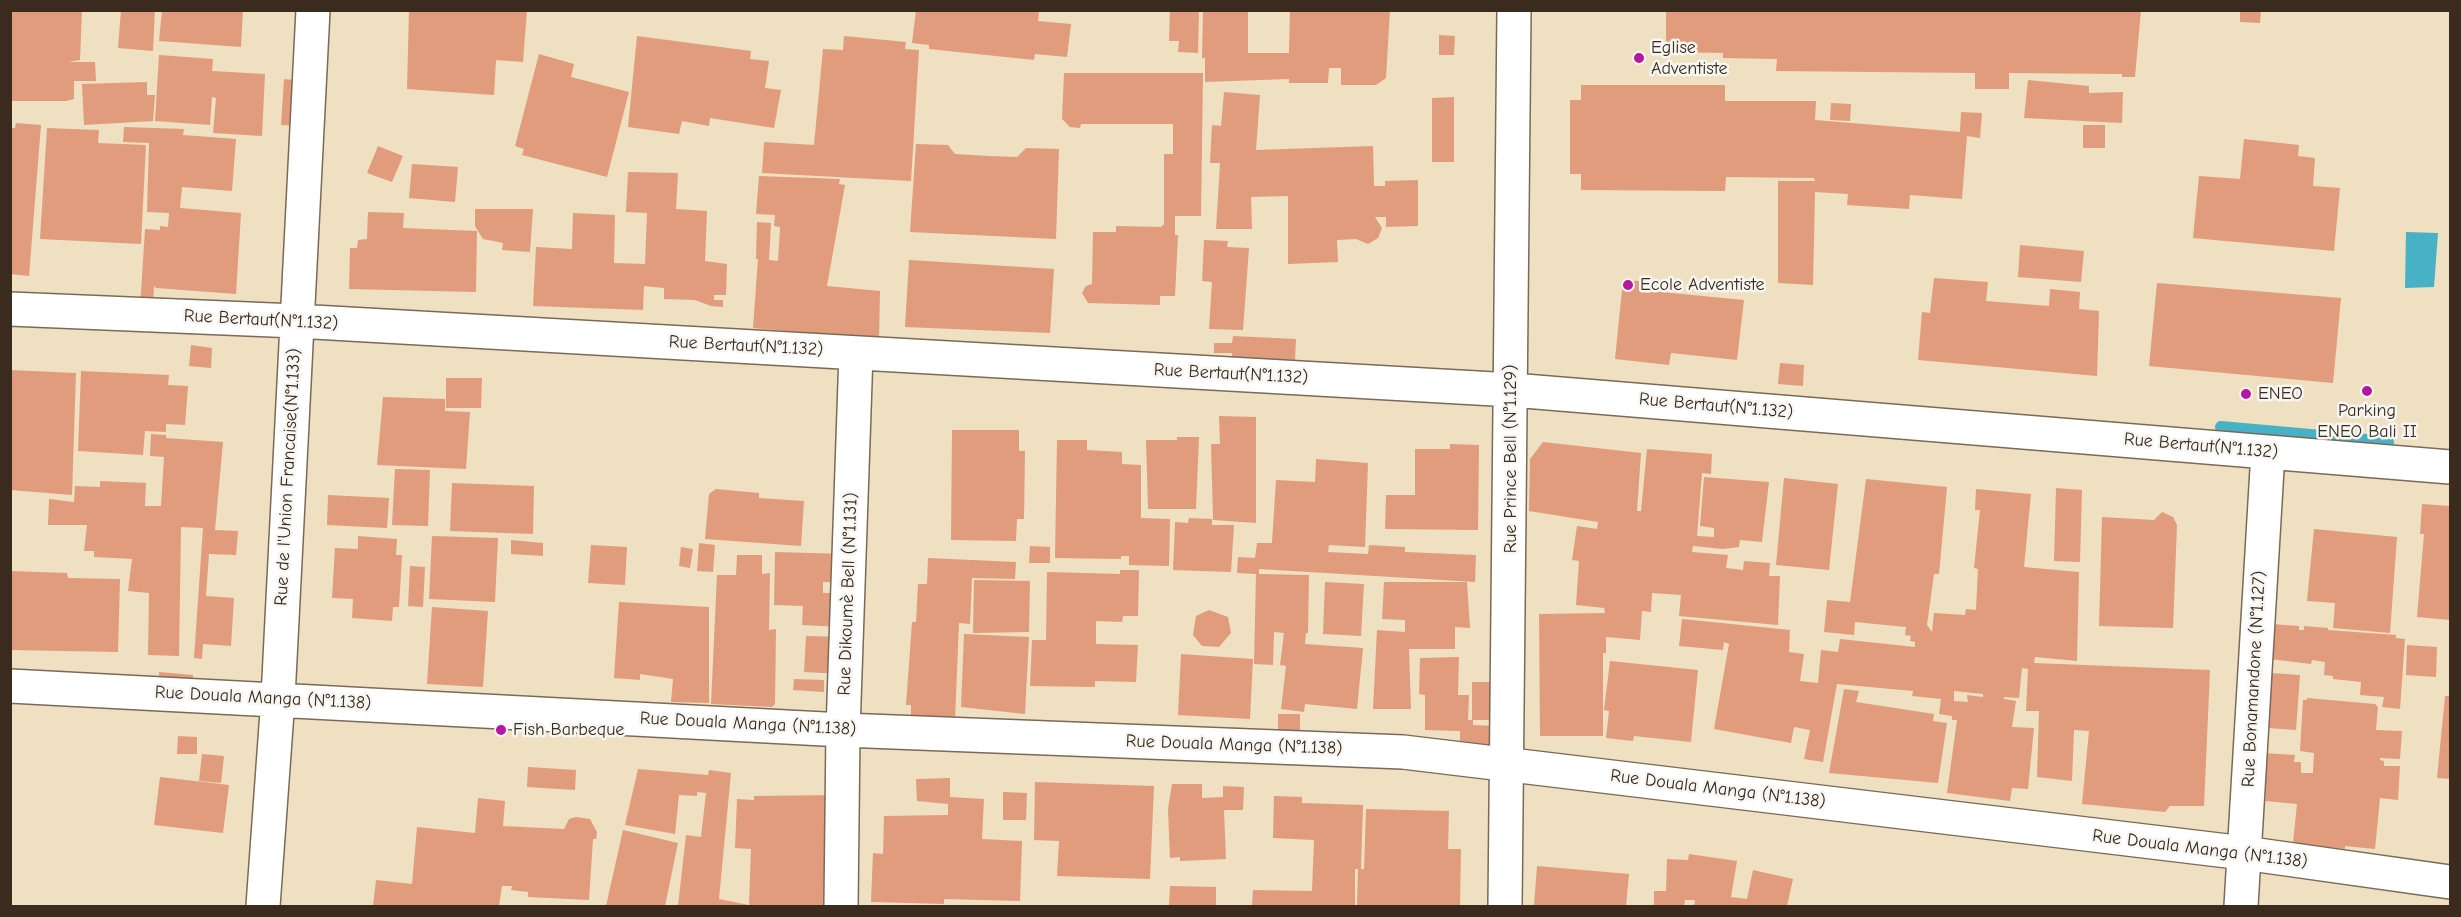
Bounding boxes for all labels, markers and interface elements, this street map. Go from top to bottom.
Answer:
place label: Eglise Adventiste [1651,37,1727,80]
marker: Eglise Adventiste [1632,51,1646,65]
place label: Ecole Adventiste [1640,274,1765,296]
marker: Ecole Adventiste [1621,278,1635,292]
street label: Rue Bertaut(N°1.132) [183,305,339,335]
street label: Rue Bertaut(N°1.132) [668,331,824,361]
street label: Rue de l'Union Francaise(N°1.133) [270,348,306,606]
street label: Rue Bertaut(N°1.132) [1153,359,1309,389]
street label: Rue Prince Bell (N°1.129) [1500,365,1522,553]
place label: ENEO [2258,383,2303,405]
marker: Parking ENEO Bali II [2360,384,2374,398]
marker: ENEO [2239,387,2253,401]
street label: Rue Bertaut(N°1.132) [1638,388,1794,424]
place label: Parking ENEO Bali II [2317,400,2417,442]
street label: Rue Bertaut(N°1.132) [2123,428,2279,464]
street label: Rue Dikoumè Bell (N°1.131) [834,492,862,696]
street label: Rue Bonamandone (N°1.127) [2238,570,2270,788]
street label: Rue Douala Manga (N°1.138) [154,682,372,714]
street label: Rue Douala Manga (N°1.138) [639,708,857,740]
place label: Fish Barbeque [513,719,624,741]
marker: Fish Barbeque [494,723,508,737]
street label: Rue Douala Manga (N°1.138) [1125,730,1343,760]
street label: Rue Douala Manga (N°1.138) [1609,765,1827,813]
street label: Rue Douala Manga (N°1.138) [2091,825,2309,873]

